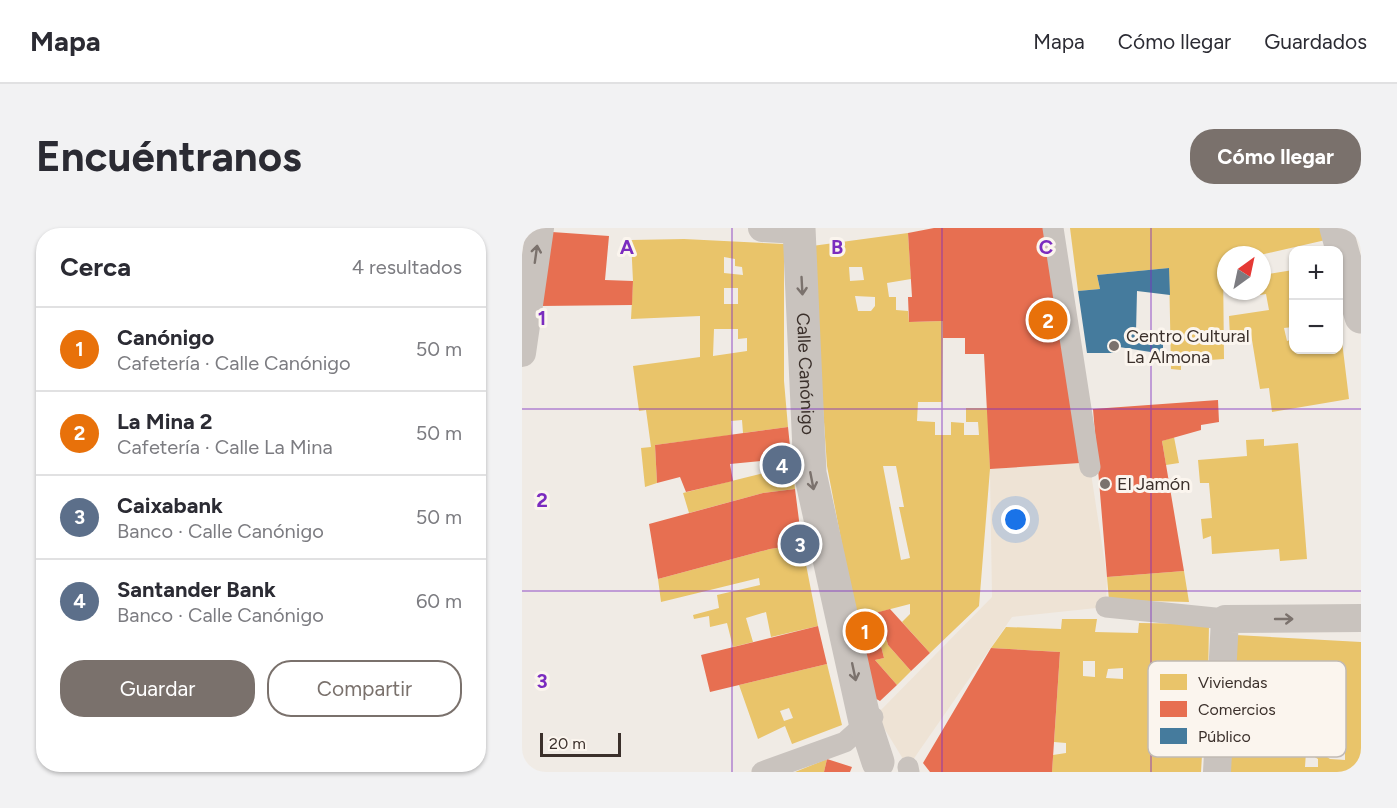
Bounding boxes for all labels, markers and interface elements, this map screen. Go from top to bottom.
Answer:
text: Mapa [30,24,101,58]
text: Mapa [1033,29,1085,54]
text: Cómo llegar [1118,29,1231,54]
text: Guardados [1264,29,1367,54]
button: Cómo llegar [1190,129,1361,184]
text: Encuéntranos [36,131,302,182]
text: A [620,235,635,259]
text: B [831,235,843,259]
text: C [1039,235,1053,259]
one-way arrow [531,245,542,264]
north arrow [1217,246,1271,300]
map controls [1289,246,1343,354]
button: + [1289,246,1343,300]
text: Cerca [60,251,131,283]
text: 4 resultados [352,255,462,279]
one-way arrow [796,276,807,296]
pin: 2 [1028,298,1068,343]
button: − [1289,300,1343,354]
text: 1 [538,306,546,330]
street label: Calle Canónigo [792,312,819,435]
text: Canónigo [117,324,214,351]
place label: Centro Cultural La Almona [1126,325,1250,368]
text: 1 [75,337,84,361]
text: 50 m [416,337,462,361]
marker: Centro Cultural La Almona [1107,339,1121,353]
text: Cafetería · Calle Canónigo [117,351,351,375]
text: La Mina 2 [117,408,213,435]
text: 2 [74,421,85,445]
text: 50 m [416,421,462,445]
text: Cafetería · Calle La Mina [117,435,333,459]
pin: 4 [762,442,802,488]
one-way arrow [807,471,818,490]
place label: El Jamón [1117,473,1190,495]
marker: El Jamón [1098,477,1112,491]
text: 2 [536,488,548,512]
text: Caixabank [117,492,223,519]
text: 3 [74,505,85,529]
text: 50 m [416,505,462,529]
your location [1001,505,1030,534]
text: Banco · Calle Canónigo [117,519,324,543]
pin: 3 [780,522,820,566]
text: Santander Bank [117,576,276,603]
text: 4 [73,589,86,613]
text: 60 m [416,589,462,613]
text: Banco · Calle Canónigo [117,603,324,627]
pin: 1 [846,608,884,654]
one-way arrow [1273,613,1293,625]
button: Guardar [60,660,255,717]
button: Compartir [267,660,462,717]
legend [1148,661,1346,757]
one-way arrow [848,662,860,681]
text: 3 [536,669,548,693]
text: Viviendas [1198,673,1268,692]
text: Comercios [1198,700,1276,719]
text: Público [1198,727,1251,746]
scale bar [540,730,621,758]
text: 20 m [549,734,586,753]

